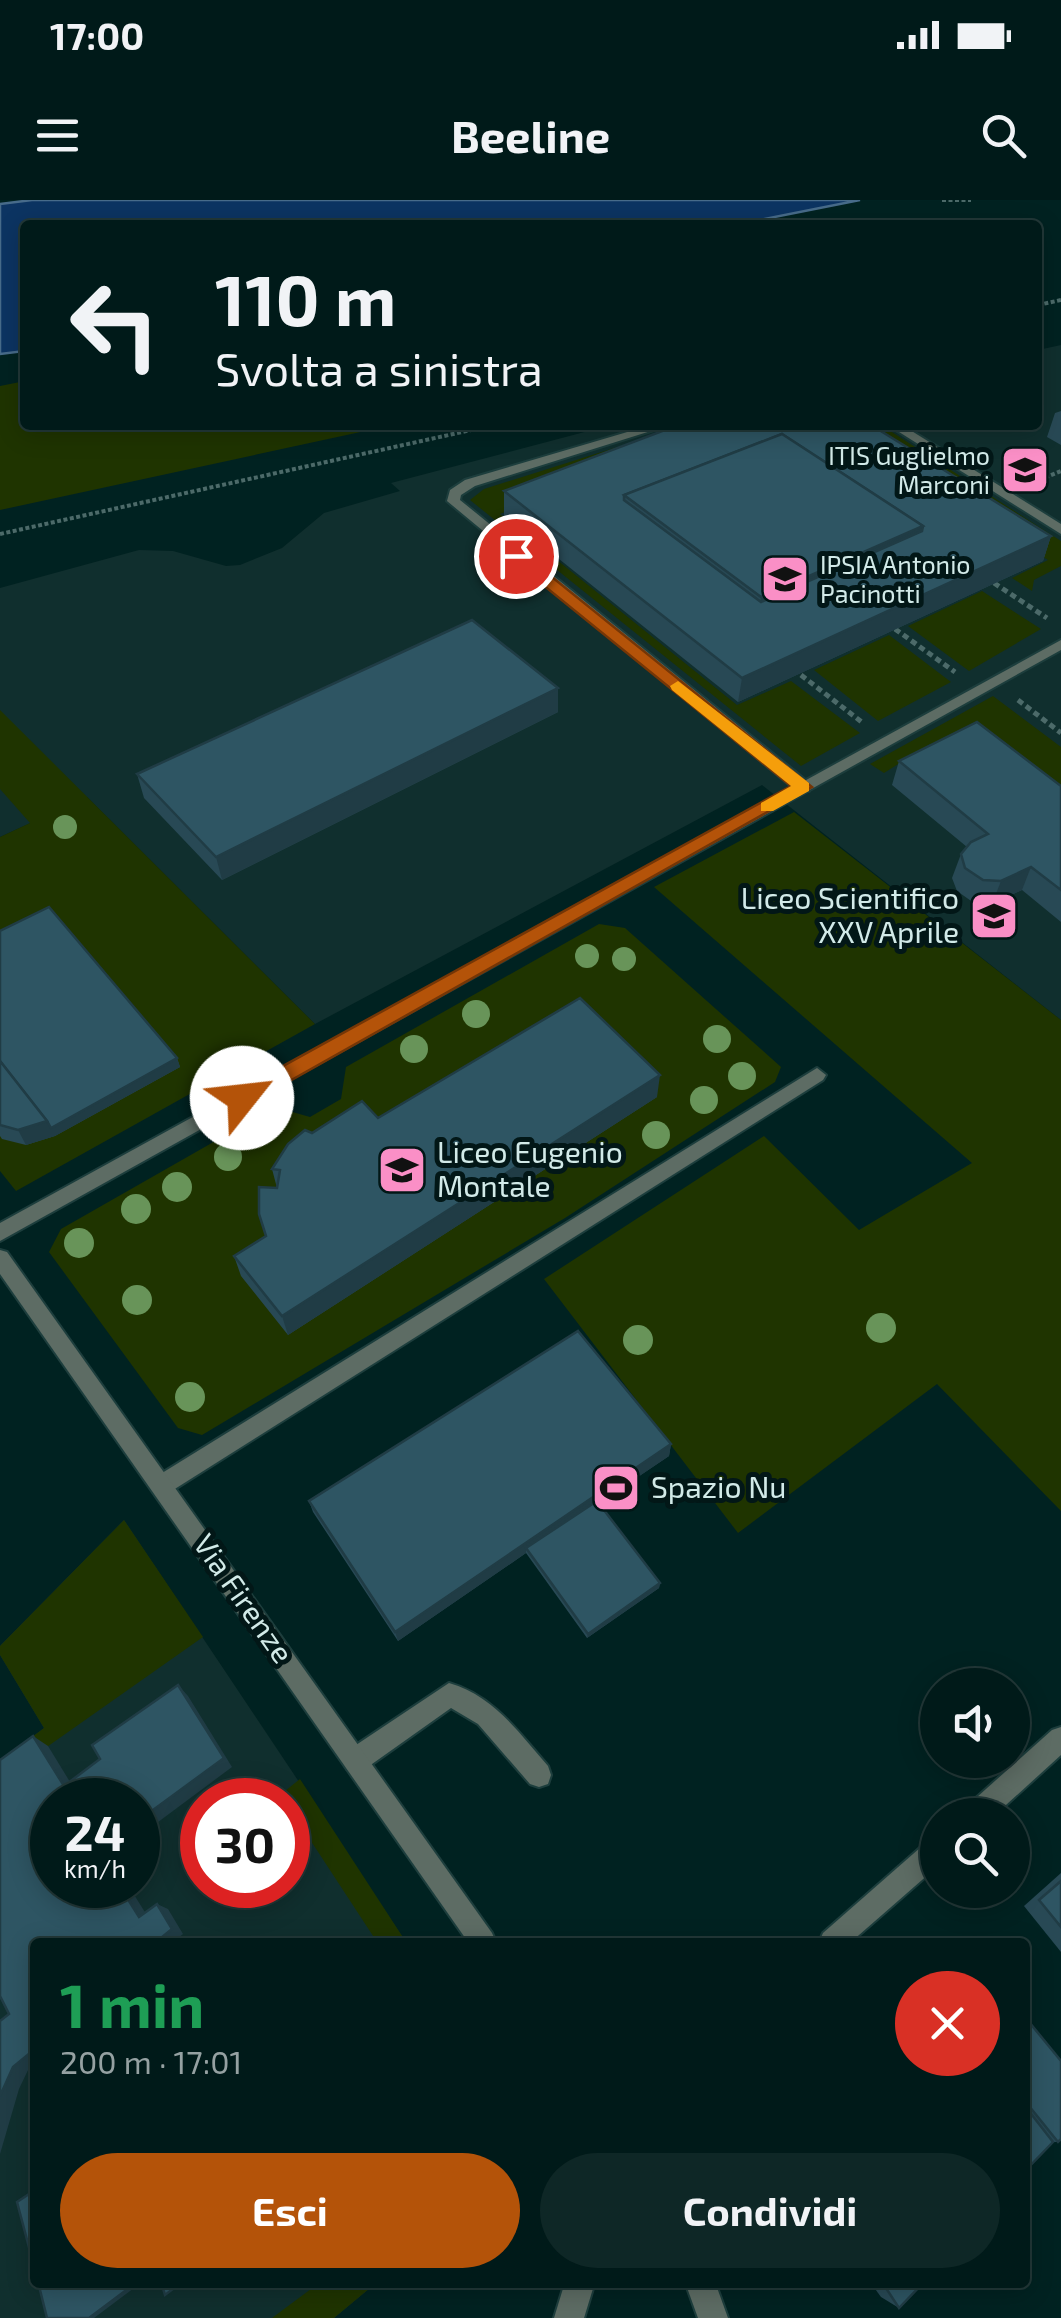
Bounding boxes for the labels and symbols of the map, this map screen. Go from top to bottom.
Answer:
place label: ITIS Guglielmo Marconi [828,440,990,499]
school or university icon: ITIS Guglielmo Marconi [999,444,1051,496]
pin [474,514,559,599]
place label: IPSIA Antonio Pacinotti [820,549,971,608]
school or university icon: IPSIA Antonio Pacinotti [759,553,811,605]
place label: Liceo Scientifico XXV Aprile [741,879,959,949]
school or university icon: Liceo Scientifico XXV Aprile [968,890,1020,942]
position arrow [190,1046,294,1150]
place label: Liceo Eugenio Montale [437,1133,623,1203]
school or university icon: Liceo Eugenio Montale [376,1144,428,1196]
sports icon: Spazio Nu [590,1462,642,1514]
place label: Spazio Nu [651,1468,786,1504]
street label: Via Firenze [187,1526,302,1669]
speed limit sign: 30 [180,1778,310,1908]

